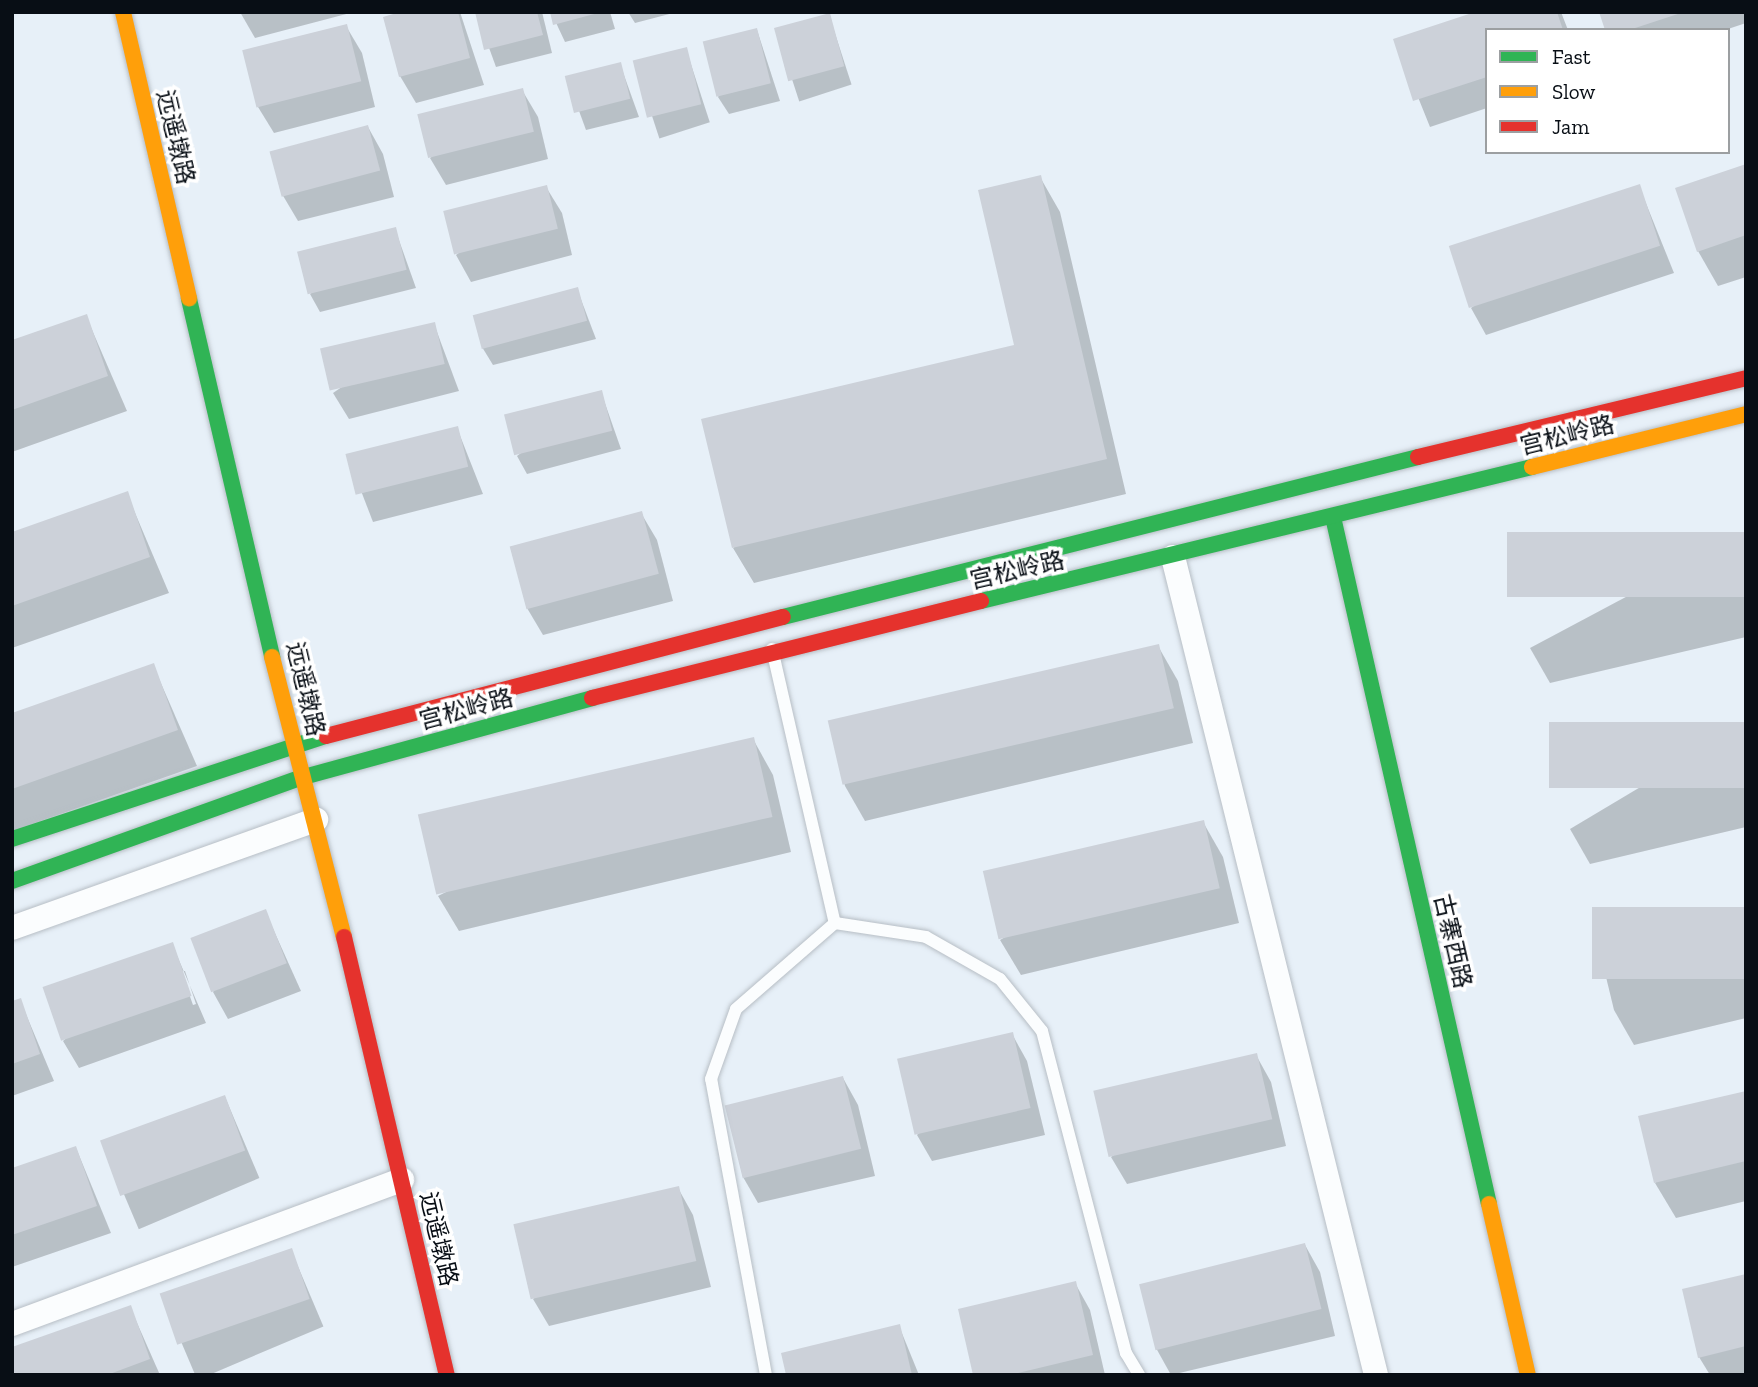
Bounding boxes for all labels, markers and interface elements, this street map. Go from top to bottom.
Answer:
legend [1485,28,1730,154]
text: Fast [1552,44,1591,69]
text: Slow [1552,79,1595,104]
street label: 远遥墩路 [151,87,201,187]
text: Jam [1552,114,1589,139]
street label: 宫松岭路 [1517,409,1617,461]
street label: 宫松岭路 [967,545,1067,595]
street label: 远遥墩路 [281,639,331,739]
street label: 宫松岭路 [416,683,516,735]
street label: 古寨西路 [1428,891,1478,991]
street label: 远遥墩路 [414,1189,464,1289]

